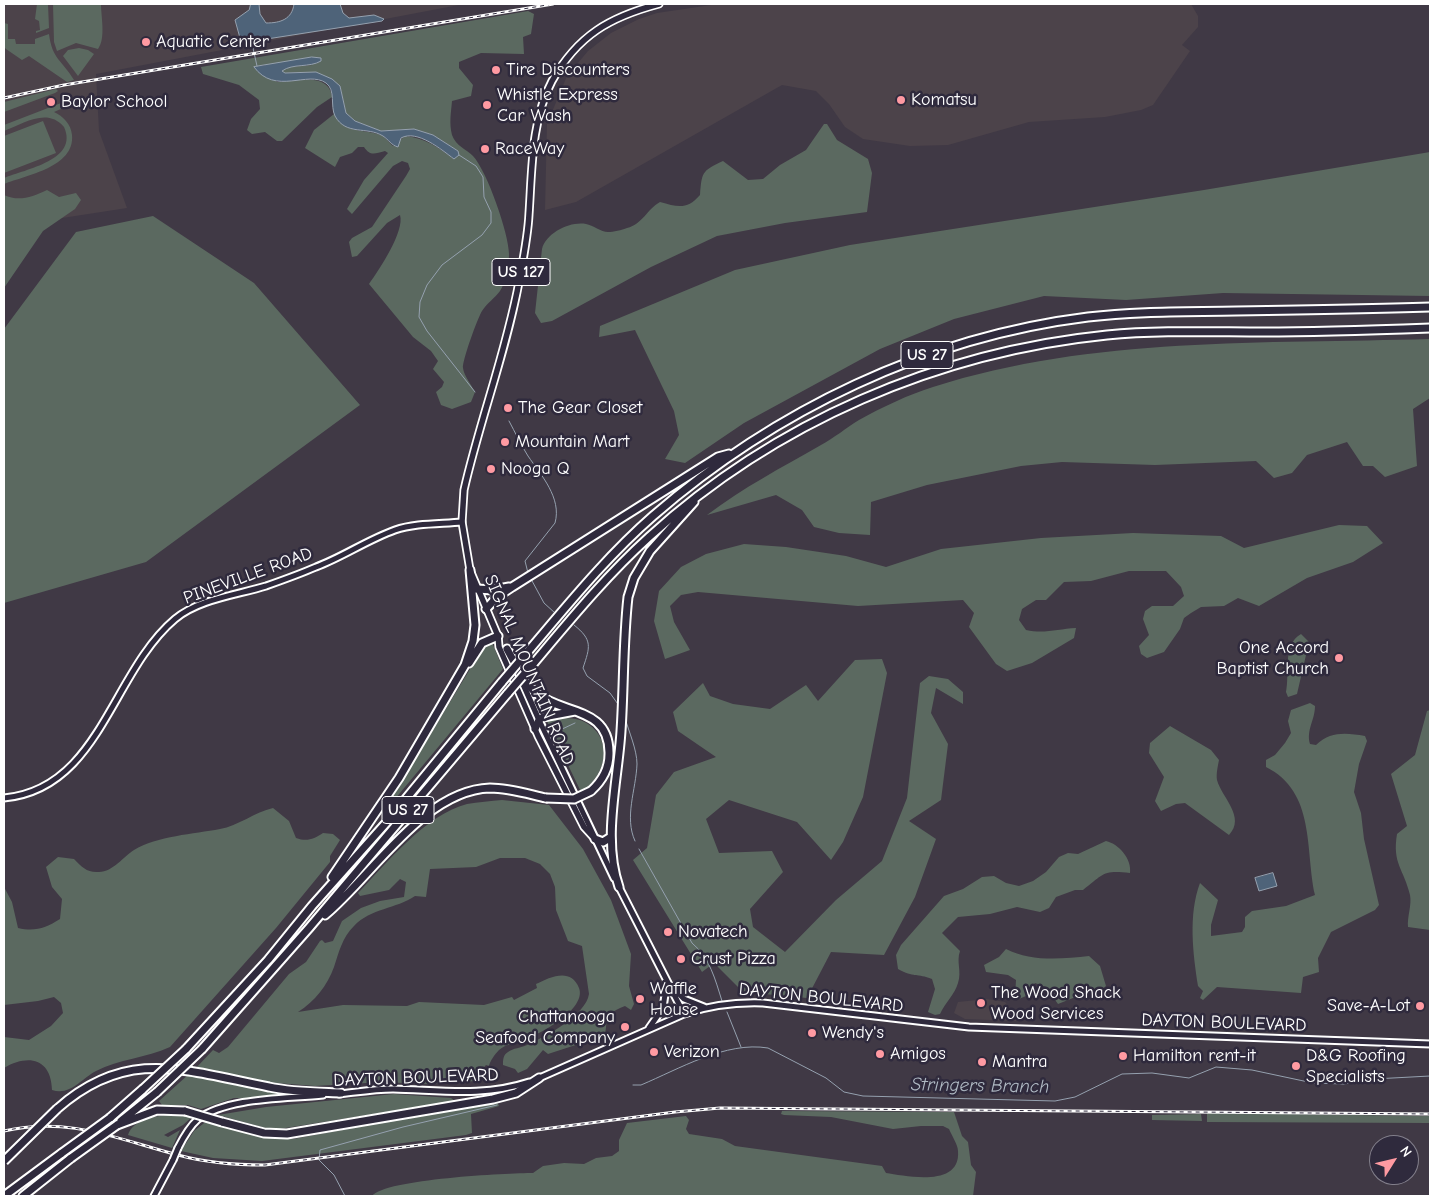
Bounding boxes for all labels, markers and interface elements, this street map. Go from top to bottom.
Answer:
place label: Aquatic Center [156,31,269,53]
marker: Aquatic Center [140,36,152,48]
place label: Tire Discounters [506,59,630,81]
marker: Tire Discounters [490,64,502,76]
place label: Whistle Express Car Wash [497,84,618,126]
place label: Komatsu [911,89,977,111]
place label: Baylor School [61,91,167,113]
marker: Komatsu [895,94,907,106]
marker: Baylor School [45,96,57,108]
marker: Whistle Express Car Wash [481,99,493,111]
place label: RaceWay [495,138,564,160]
marker: RaceWay [479,143,491,155]
road number: US 127 [492,258,550,286]
road number: US 27 [901,342,953,368]
place label: The Gear Closet [518,397,642,419]
marker: The Gear Closet [502,402,514,414]
place label: Mountain Mart [515,431,629,453]
marker: Mountain Mart [499,436,511,448]
place label: Nooga Q [501,458,569,480]
marker: Nooga Q [485,463,497,475]
street label: PINEVILLE ROAD [181,543,315,609]
street label: SIGNAL MOUNTAIN ROAD [479,572,579,768]
place label: One Accord Baptist Church [1216,637,1329,680]
marker: One Accord Baptist Church [1333,652,1345,664]
road number: US 27 [382,796,434,824]
place label: Novatech [678,921,748,943]
marker: Novatech [662,926,674,938]
place label: Crust Pizza [691,948,776,970]
marker: Crust Pizza [675,953,687,965]
place label: Waffle House [650,978,698,1021]
street label: DAYTON BOULEVARD [738,979,904,1017]
place label: The Wood Shack Wood Services [991,982,1121,1024]
marker: Waffle House [634,993,646,1005]
place label: Save-A-Lot [1327,995,1410,1017]
marker: The Wood Shack Wood Services [975,997,987,1009]
marker: Save-A-Lot [1414,1000,1426,1012]
place label: Chattanooga Seafood Company [475,1006,615,1048]
street label: DAYTON BOULEVARD [1141,1009,1307,1037]
marker: Chattanooga Seafood Company [619,1021,631,1033]
place label: Wendy's [822,1022,884,1044]
marker: Wendy's [806,1027,818,1039]
place label: Verizon [664,1041,720,1063]
place label: Amigos [890,1043,946,1065]
place label: Hamilton rent-it [1133,1045,1256,1067]
place label: D&G Roofing Specialists [1306,1045,1406,1088]
marker: Verizon [648,1046,660,1058]
marker: Amigos [874,1048,886,1060]
marker: Hamilton rent-it [1117,1050,1129,1062]
place label: Mantra [992,1051,1048,1073]
marker: Mantra [976,1056,988,1068]
marker: D&G Roofing Specialists [1290,1060,1302,1072]
street label: DAYTON BOULEVARD [333,1064,499,1092]
water label: Stringers Branch [911,1073,1049,1099]
north arrow [1369,1135,1419,1185]
text: N [1396,1143,1415,1160]

